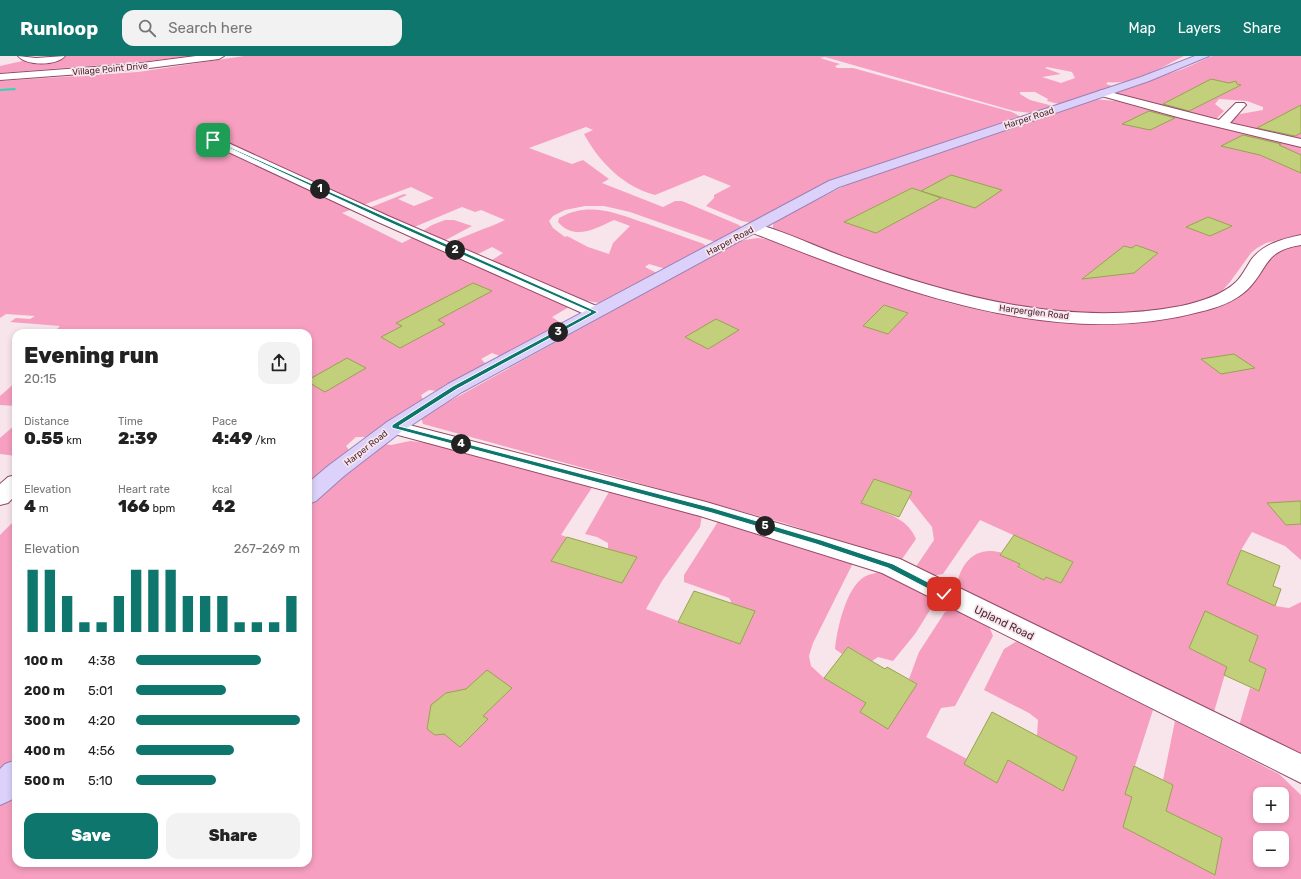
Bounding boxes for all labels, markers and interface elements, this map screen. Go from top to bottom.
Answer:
search box [122,10,402,46]
text: Runloop [20,17,98,40]
icon: search [136,17,158,39]
text: Search here [168,19,252,37]
text: Map [1129,20,1156,37]
text: Layers [1178,20,1221,37]
text: Share [1243,20,1281,37]
street label: Village Point Drive [72,61,148,77]
street label: Harper Road [1003,105,1055,131]
pin [196,123,230,157]
icon: arrive [202,129,224,151]
pin: 1 [310,179,330,199]
text: 1 [317,182,323,195]
street label: Harper Road [705,224,755,258]
pin: 2 [445,240,465,260]
text: 2 [451,243,459,256]
street label: Harperglen Road [999,303,1069,321]
pin: 3 [548,322,568,342]
text: 3 [554,325,562,338]
text: Evening run [24,342,159,369]
button: share [258,342,300,384]
text: 20:15 [24,371,57,386]
text: Distance [24,415,69,428]
text: Time [118,415,143,428]
text: Pace [212,415,237,428]
text: 0.55 [24,428,64,448]
text: 2:39 [118,428,158,448]
text: 4:49 [212,428,253,448]
street label: Harper Road [342,428,390,468]
text: km [64,434,82,447]
text: /km [253,434,276,447]
pin: 4 [451,434,471,454]
text: 4 [457,437,465,450]
text: Elevation [24,483,71,496]
text: Heart rate [118,483,170,496]
text: kcal [212,483,232,496]
text: 4 [24,496,36,516]
text: 166 [118,496,150,516]
text: 42 [212,496,236,516]
text: m [36,502,49,515]
text: bpm [150,502,175,515]
pin: 5 [755,516,775,536]
text: 5 [761,519,769,532]
text: Elevation [24,541,80,556]
text: 267–269 m [234,541,300,556]
pin [927,577,961,611]
icon: check [933,583,955,605]
street label: Upland Road [972,603,1036,643]
text: 100 m [24,653,63,668]
text: 4:38 [88,653,115,668]
text: 200 m [24,683,65,698]
text: 5:01 [88,683,113,698]
text: 300 m [24,713,65,728]
text: 4:20 [88,713,115,728]
text: 400 m [24,743,65,758]
text: 4:56 [88,743,115,758]
text: 500 m [24,773,65,788]
text: 5:10 [88,773,113,788]
map controls [1253,787,1289,867]
button: + [1253,787,1289,823]
button: Save [24,813,158,859]
button: Share [166,813,300,859]
button: − [1253,831,1289,867]

